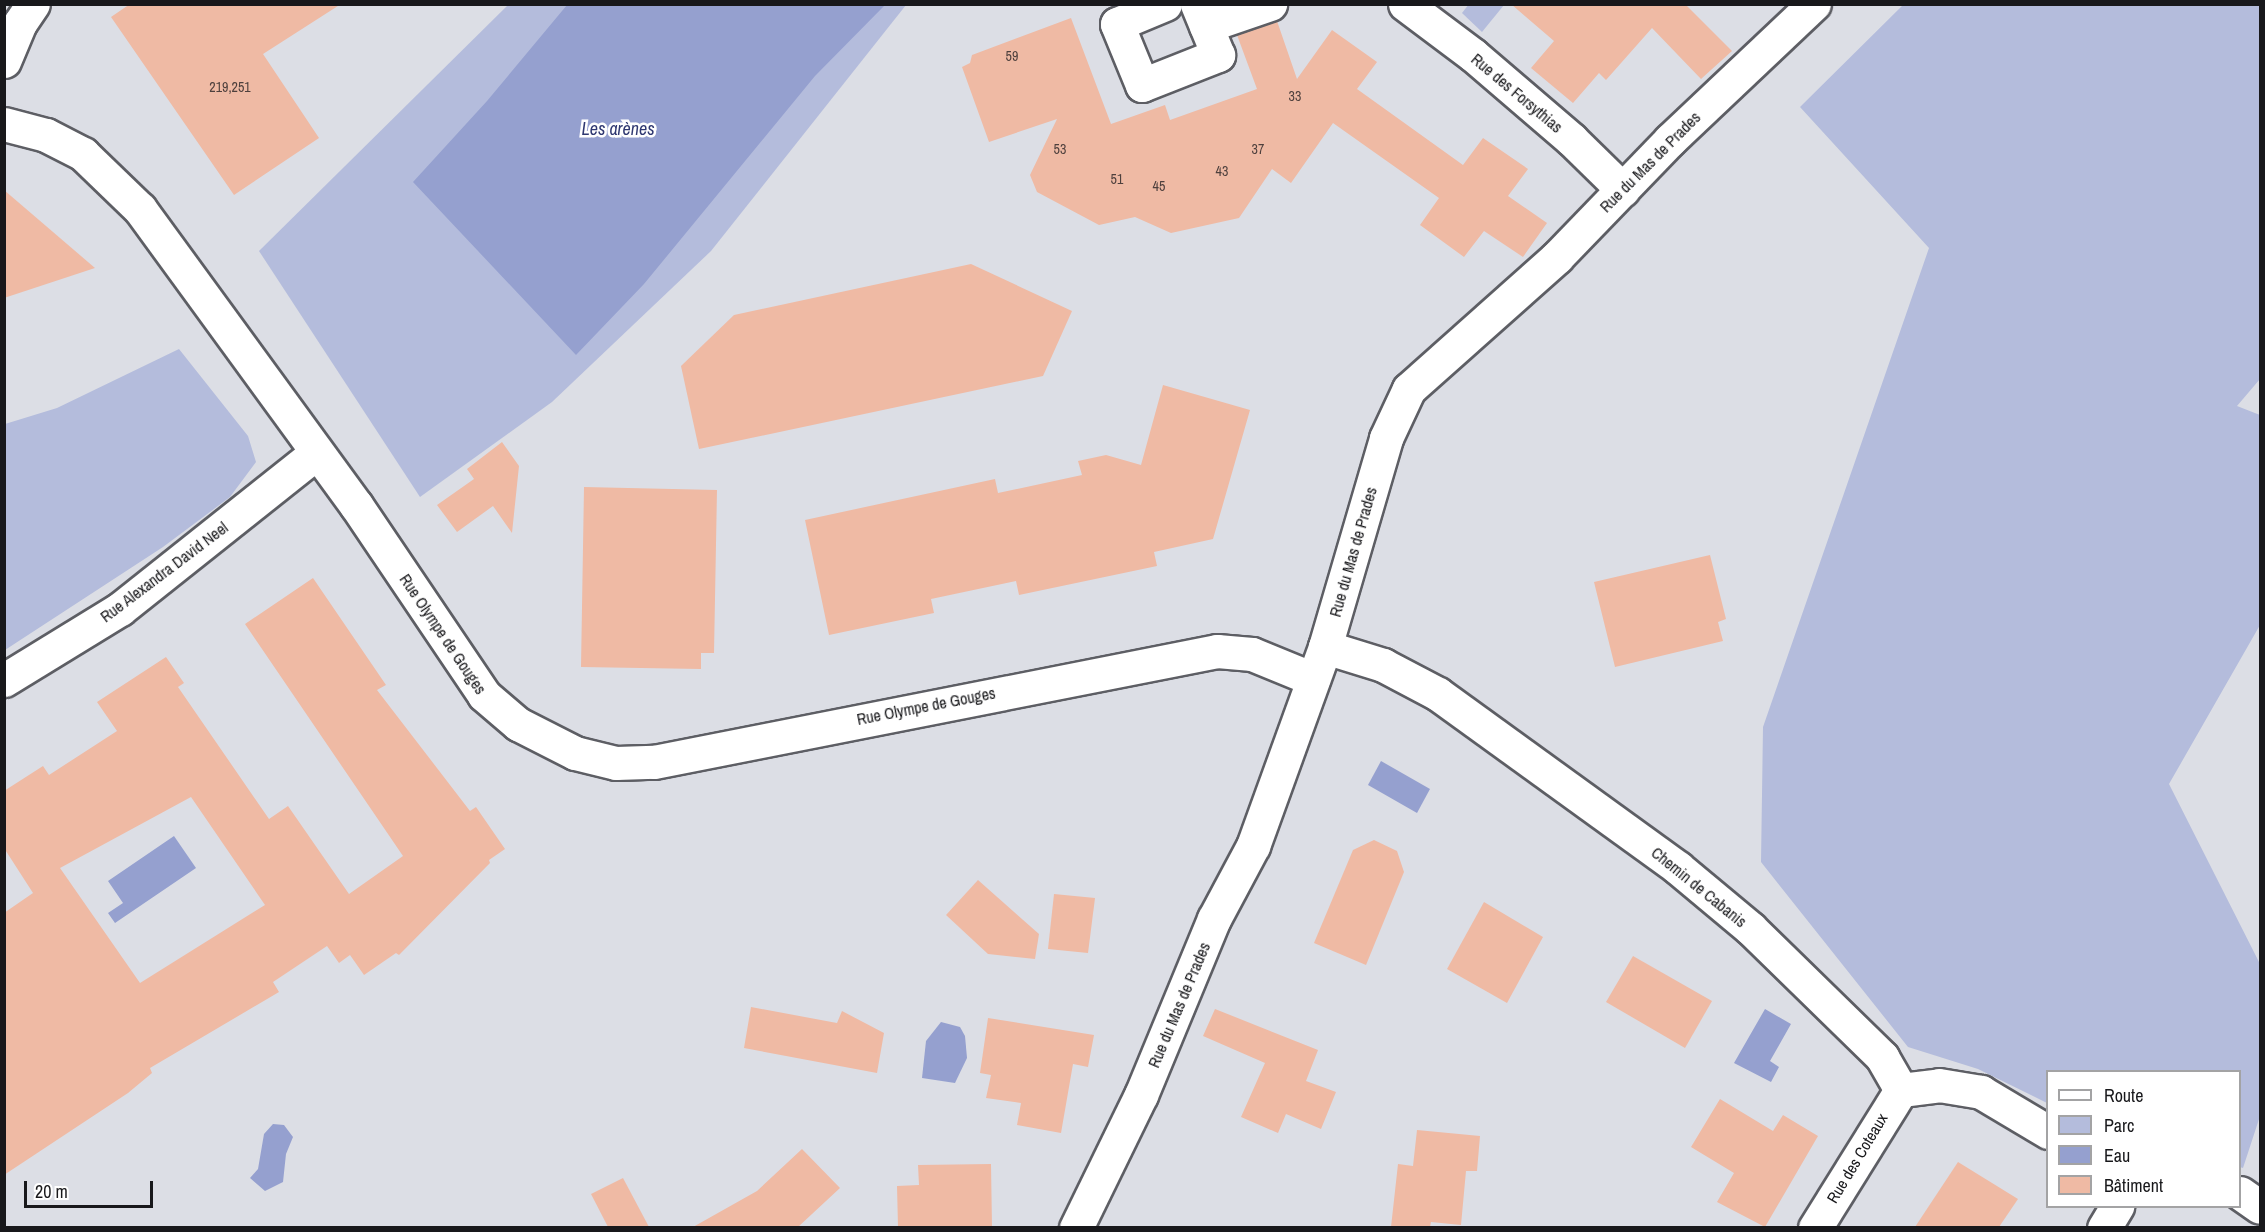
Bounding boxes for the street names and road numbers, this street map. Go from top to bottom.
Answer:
street label: Rue des Forsythias [1468,49,1566,137]
street label: Rue du Mas de Prades [1596,108,1704,216]
street label: Rue du Mas de Prades [1325,485,1381,619]
street label: Rue Alexandra David Neel [96,518,232,626]
street label: Rue Olympe de Gouges [396,570,490,698]
street label: Rue Olympe de Gouges [855,683,997,729]
street label: Chemin de Cabanis [1648,843,1750,931]
street label: Rue du Mas de Prades [1144,939,1214,1071]
street label: Rue des Coteaux [1823,1110,1891,1206]

